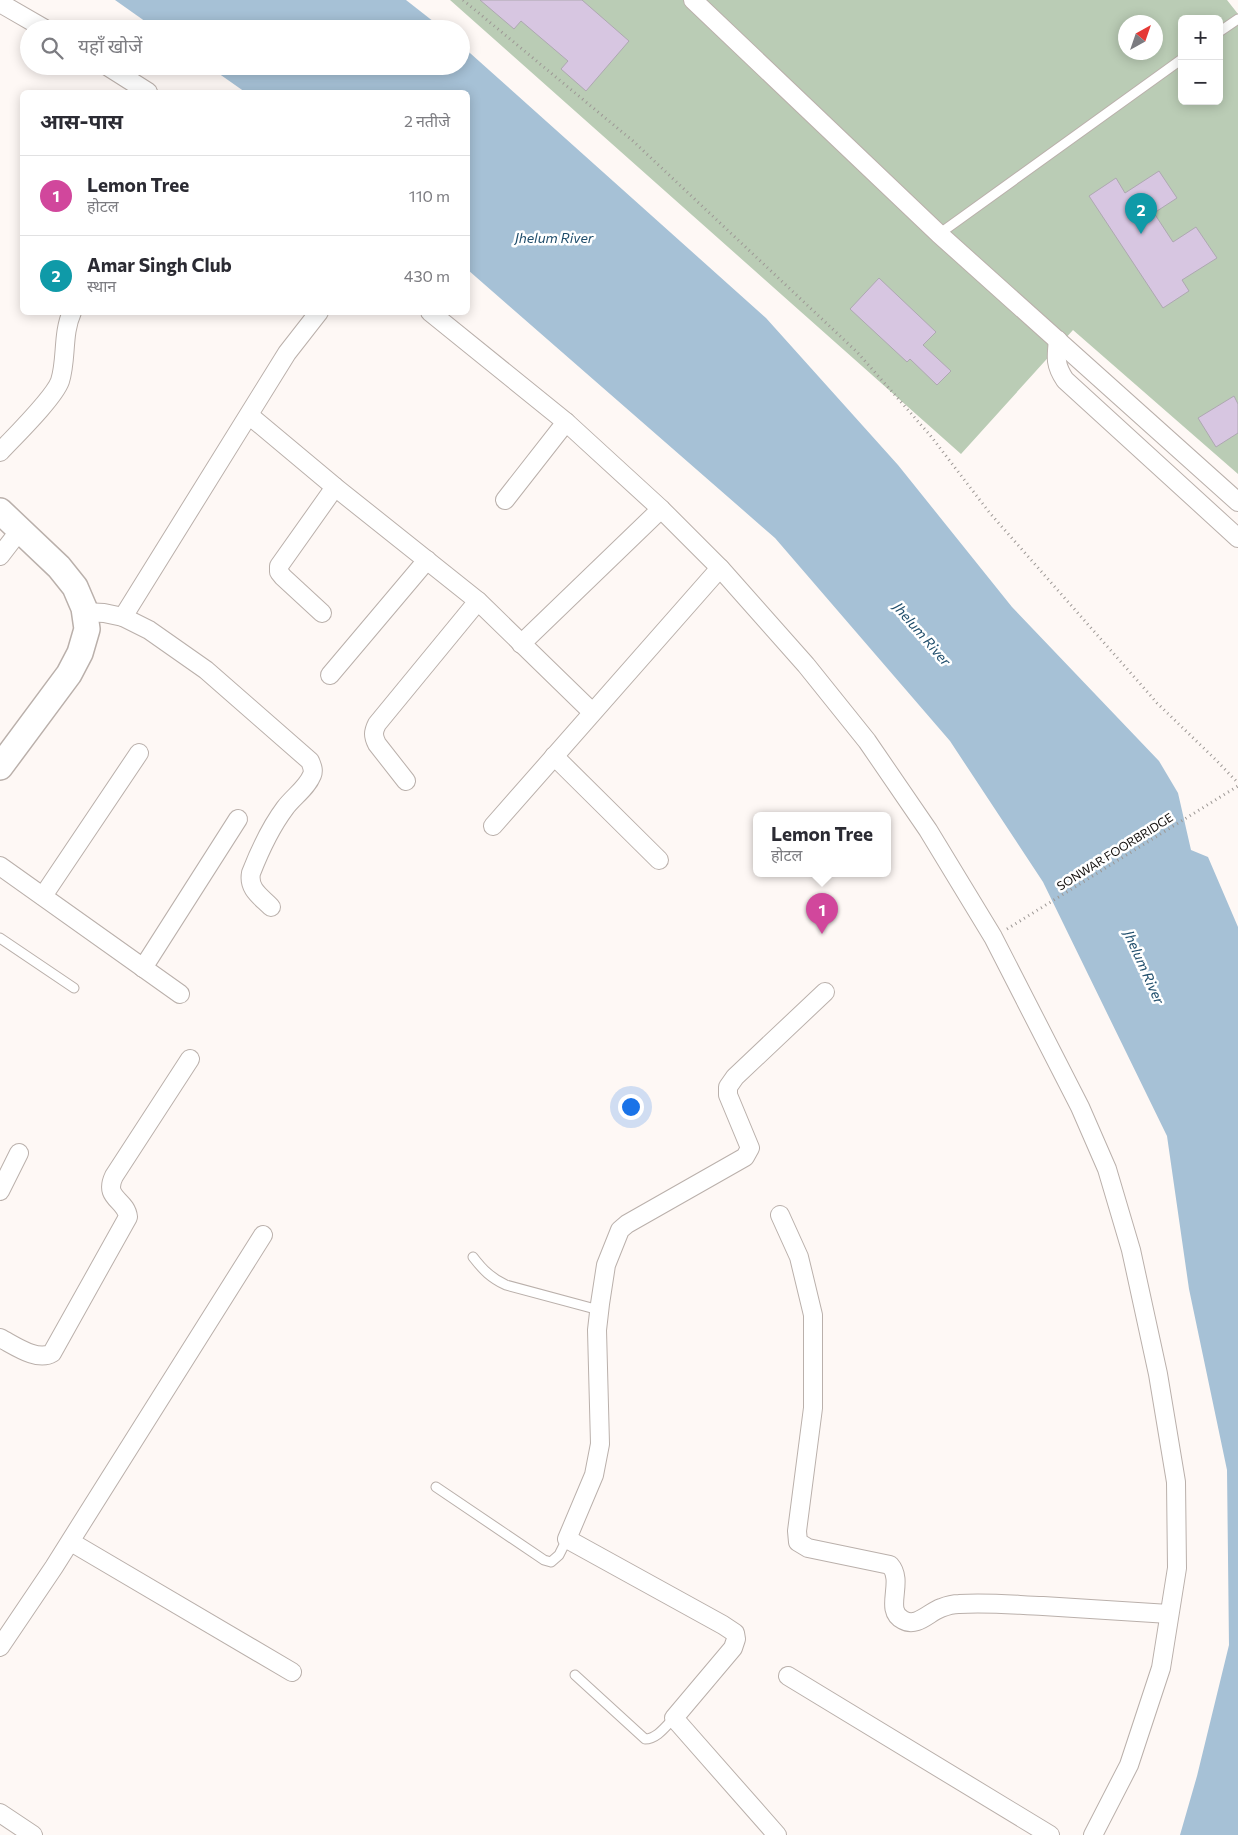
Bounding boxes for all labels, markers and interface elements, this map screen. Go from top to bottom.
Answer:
north arrow [1118,15,1163,60]
map controls [1178,15,1223,105]
button: + [1178,15,1223,60]
search box [20,20,470,75]
icon: search [38,34,66,62]
text: यहाँ खोजें [78,34,142,57]
button: − [1178,60,1223,105]
text: आस-पास [40,108,123,133]
text: 2 नतीजे [404,111,450,130]
text: Lemon Tree [87,173,189,196]
text: 1 [52,186,60,205]
text: 110 m [409,186,450,205]
pin: 2 [1125,193,1157,234]
text: होटल [87,196,119,215]
water label: Jhelum River [513,229,594,246]
text: Amar Singh Club [87,253,232,276]
text: 2 [51,266,61,285]
text: 430 m [404,266,450,285]
text: स्थान [87,276,116,295]
water label: Jhelum River [889,597,955,669]
street label: SONWAR FOORBRIDGE [1054,810,1175,893]
popup [753,812,891,877]
text: Lemon Tree [771,822,873,845]
text: होटल [771,845,802,864]
pin: 1 [806,893,838,934]
water label: Jhelum River [1120,926,1168,1007]
your location [618,1094,644,1120]

